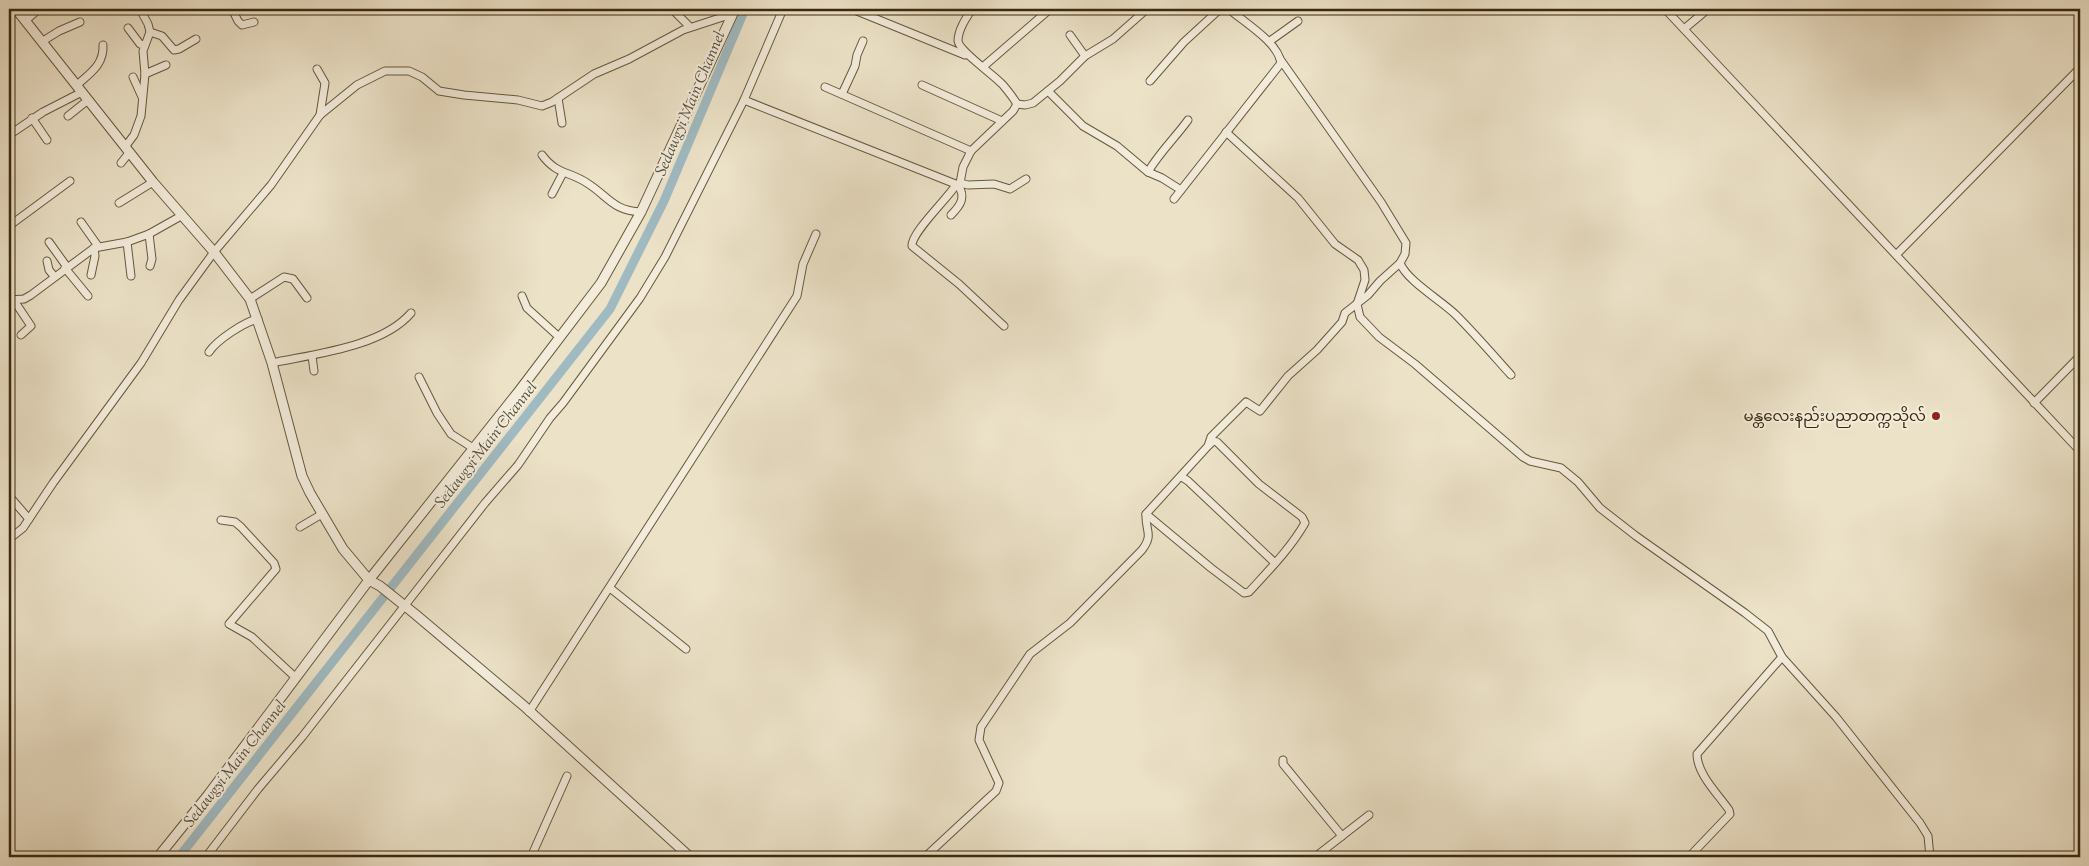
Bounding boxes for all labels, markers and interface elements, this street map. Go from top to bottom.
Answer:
water label: Sedawgyi Main Channel [650,28,732,180]
water label: Sedawgyi Main Channel [430,377,544,514]
place label: မန္တလေးနည်းပညာတက္ကသိုလ် [1744,406,1926,428]
marker: မန္တလေးနည်းပညာတက္ကသိုလ် [1930,410,1942,422]
water label: Sedawgyi Main Channel [179,696,293,833]

